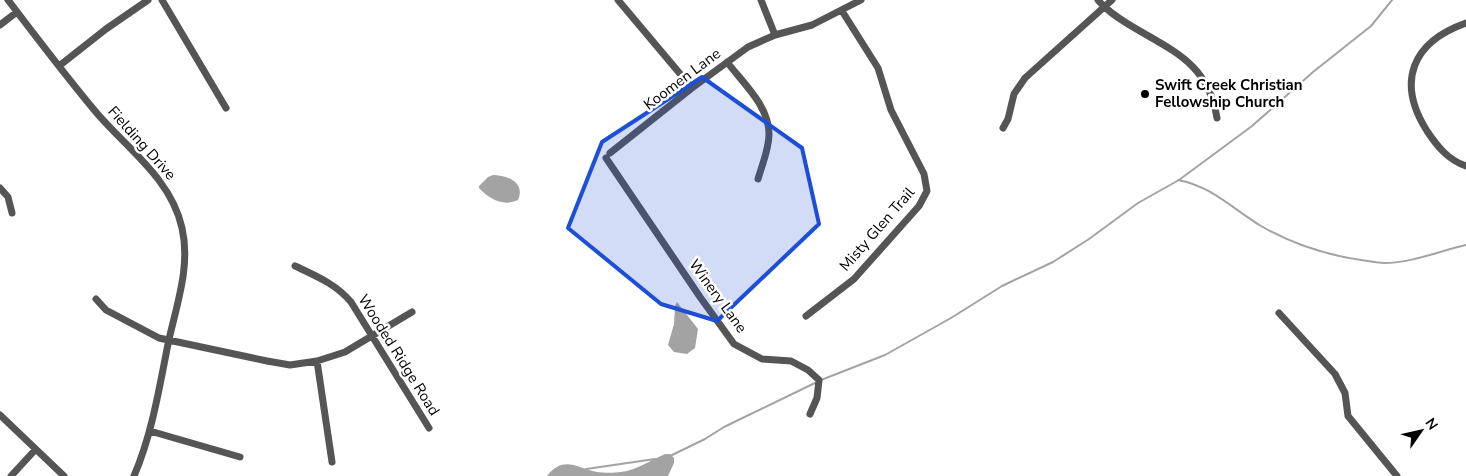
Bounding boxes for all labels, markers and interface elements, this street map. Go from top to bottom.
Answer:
street label: Koomen Lane [639,43,725,115]
place label: Swift Creek Christian Fellowship Church [1155,75,1303,112]
marker: Swift Creek Christian Fellowship Church [1139,88,1151,100]
street label: Fielding Drive [103,102,181,184]
street label: Misty Glen Trail [835,182,919,275]
street label: Winery Lane [684,255,752,337]
street label: Wooded Ridge Road [354,291,444,419]
north arrow [1396,406,1446,456]
text: N [1421,414,1442,434]

